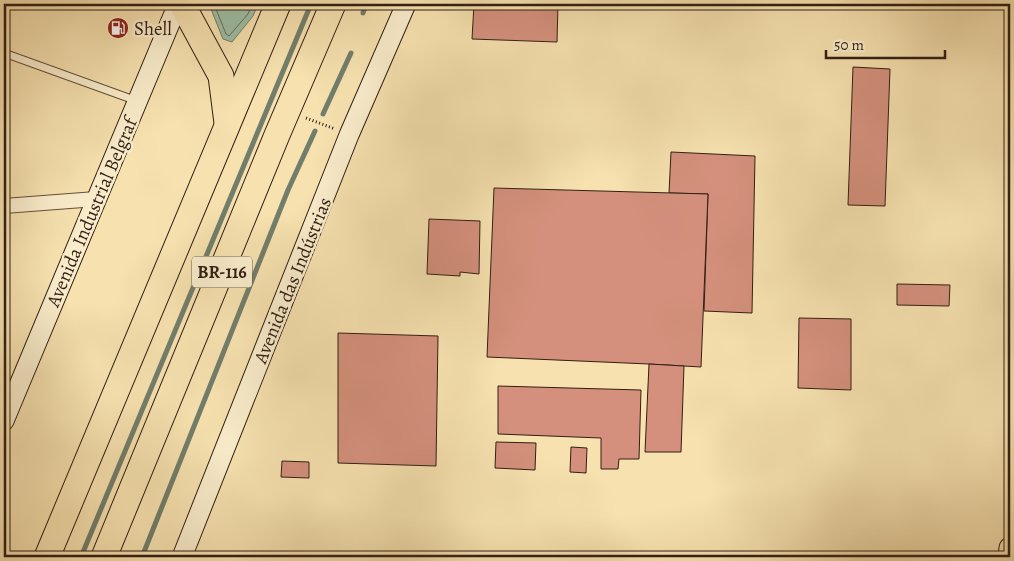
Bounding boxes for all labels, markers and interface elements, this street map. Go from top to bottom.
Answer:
fuel station icon: Shell [106,16,130,40]
place label: Shell [134,16,172,42]
scale bar [826,28,945,60]
text: 50 m [834,35,864,55]
street label: Avenida Industrial Belgraf [40,111,145,312]
street label: Avenida das Indústrias [247,193,338,368]
road number: BR-116 [192,256,252,288]

